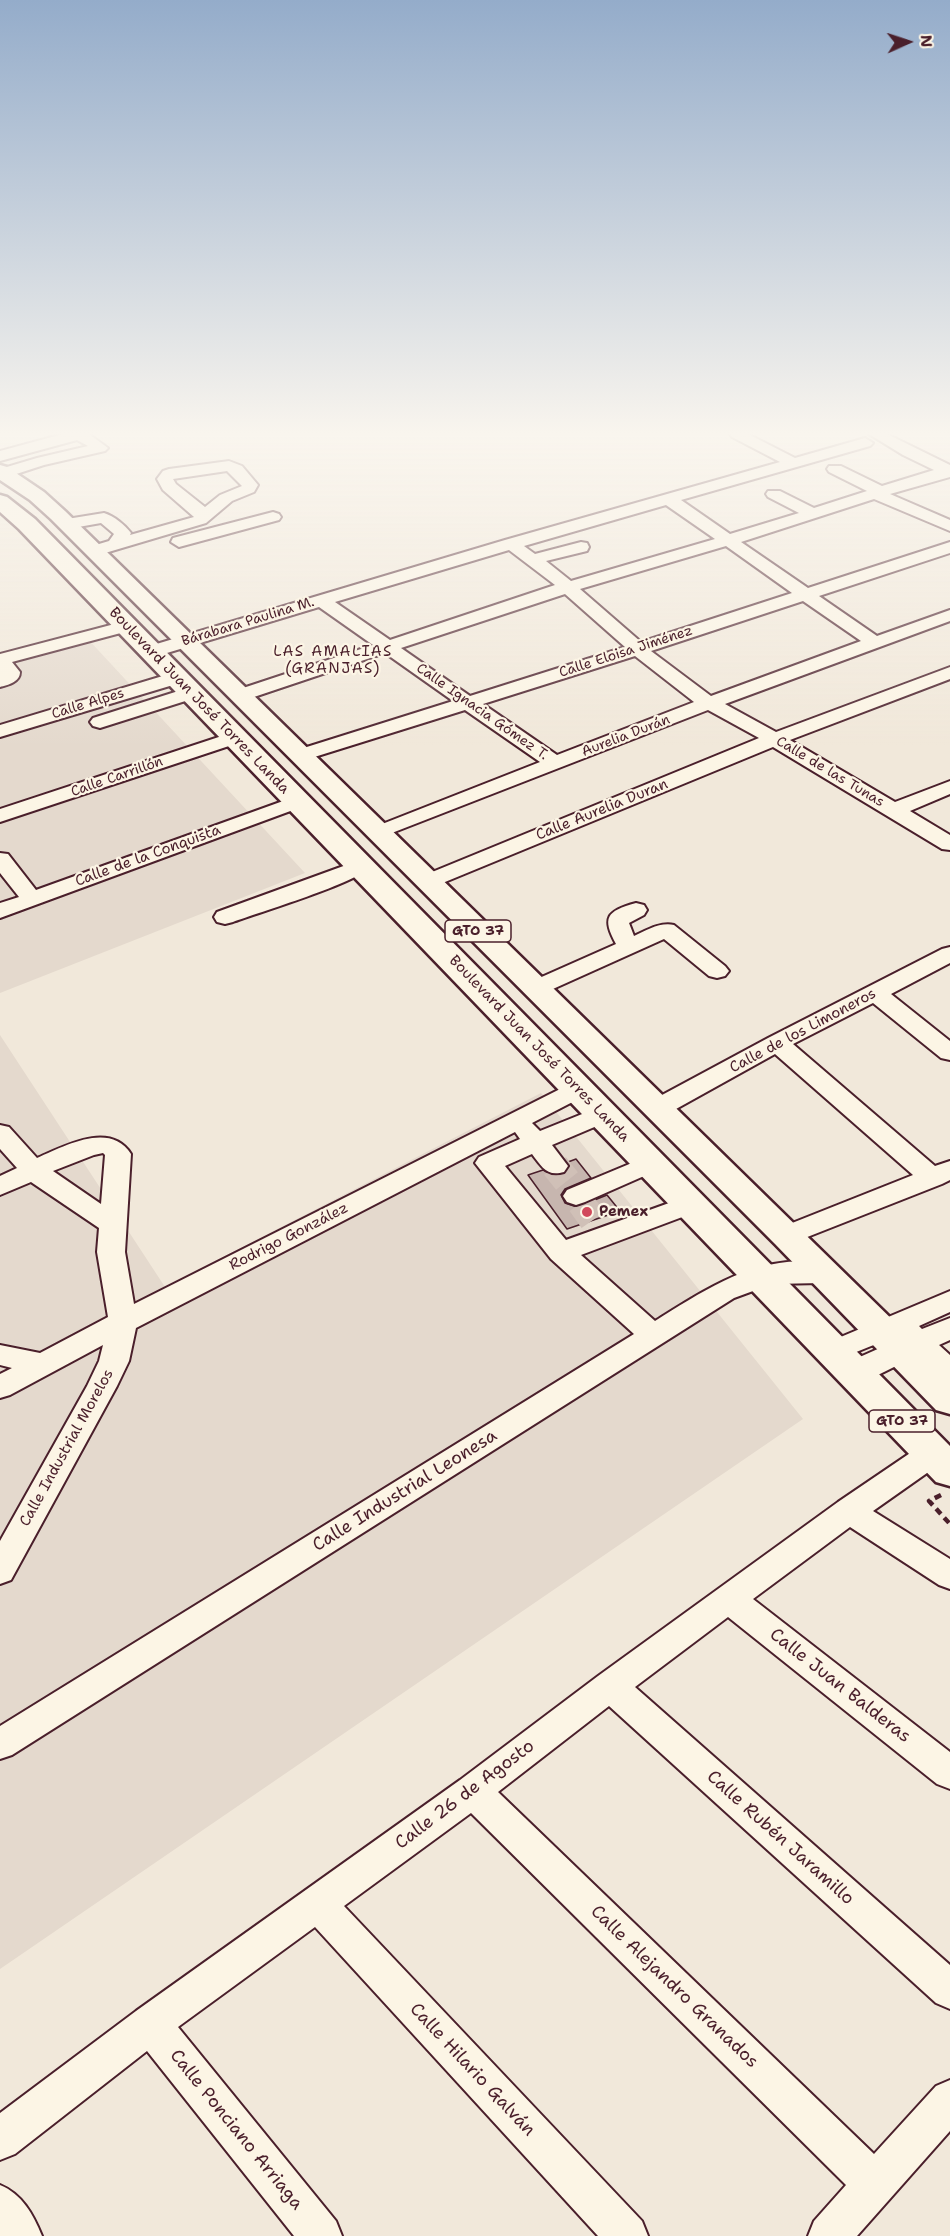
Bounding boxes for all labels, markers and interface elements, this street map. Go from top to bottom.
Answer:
north arrow [878,12,938,72]
text: N [916,34,937,48]
street label: Bárabara Paulina M. [180,594,316,650]
street label: Boulevard Juan José Torres Landa [105,604,293,798]
street label: Calle Eloisa Jiménez [557,622,695,682]
district label: LAS AMALIAS (GRANJAS) [273,643,393,678]
street label: Calle Ignacia Gómez T. [413,660,551,764]
street label: Calle Alpes [50,685,126,723]
street label: Aurelia Durán [579,711,673,761]
street label: Calle de las Tunas [773,733,887,811]
street label: Calle Carrillón [69,753,165,801]
street label: Calle Aurelia Duran [533,775,671,845]
street label: Calle de la Conquista [73,821,223,891]
road number: GTO 37 [445,920,511,942]
street label: Boulevard Juan José Torres Landa [445,952,633,1146]
street label: Calle de los Limoneros [727,985,879,1077]
street label: Rodrigo González [226,1199,352,1275]
place label: Pemex [599,1203,648,1221]
marker: Pemex [580,1205,594,1219]
street label: Calle Industrial Morelos [16,1366,118,1530]
road number: GTO 37 [869,1410,935,1432]
street label: Calle Industrial Leonesa [309,1425,501,1557]
street label: Calle Juan Balderas [765,1624,915,1748]
street label: Calle 26 de Agosto [391,1736,539,1854]
street label: Calle Rubén Jaramillo [702,1766,858,1910]
street label: Calle Alejandro Granados [586,1901,762,2073]
street label: Calle Hilario Galván [405,1999,539,2141]
street label: Calle Ponciano Arriaga [165,2046,307,2214]

